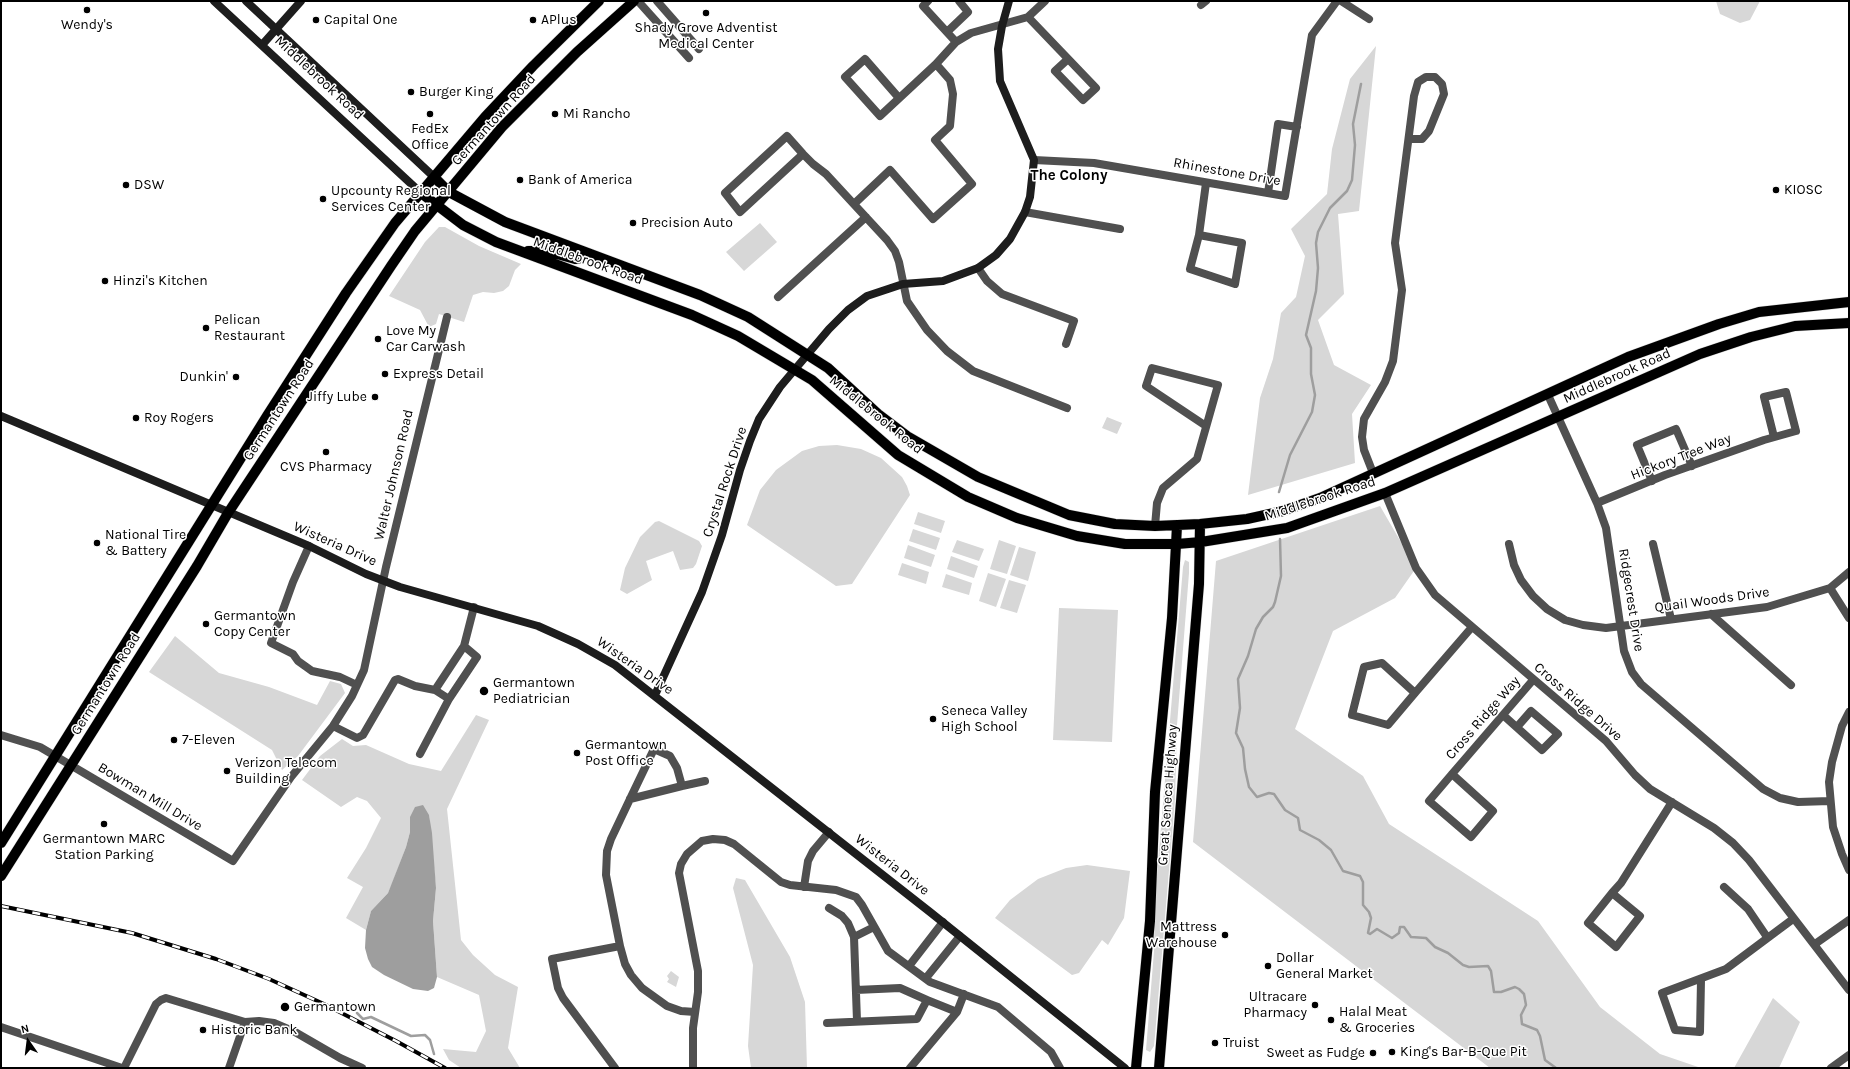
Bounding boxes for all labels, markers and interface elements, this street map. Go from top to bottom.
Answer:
marker: Wendy's [82,5,92,15]
marker: Shady Grove Adventist Medical Center [701,8,711,18]
place label: Capital One [324,12,398,28]
place label: APlus [541,12,577,28]
marker: Capital One [311,15,321,25]
marker: APlus [528,15,538,25]
place label: Wendy's [61,17,113,33]
place label: Shady Grove Adventist Medical Center [634,20,778,52]
street label: Middlebrook Road [271,32,367,124]
street label: Germantown Road [448,71,540,169]
place label: Burger King [419,84,494,100]
marker: Burger King [406,87,416,97]
place label: Mi Rancho [563,106,630,122]
marker: FedEx Office [425,109,435,119]
marker: Mi Rancho [550,109,560,119]
place label: FedEx Office [411,121,449,154]
street label: Rhinestone Drive [1172,154,1282,190]
district label: The Colony [1030,167,1108,185]
place label: Bank of America [528,172,632,188]
marker: Bank of America [515,175,525,185]
place label: DSW [134,177,164,193]
marker: DSW [121,180,131,190]
place label: KIOSC [1784,182,1823,198]
place label: Upcounty Regional Services Center [331,183,451,216]
marker: KIOSC [1771,185,1781,195]
marker: Upcounty Regional Services Center [318,194,328,204]
place label: Precision Auto [641,215,733,231]
marker: Precision Auto [628,218,638,228]
street label: Middlebrook Road [531,233,645,289]
place label: Hinzi's Kitchen [113,273,208,289]
marker: Hinzi's Kitchen [100,276,110,286]
place label: Pelican Restaurant [214,312,285,344]
marker: Pelican Restaurant [201,323,211,333]
place label: Love My Car Carwash [386,323,466,356]
marker: Love My Car Carwash [373,334,383,344]
street label: Middlebrook Road [1561,345,1673,407]
street label: Germantown Road [240,356,318,464]
place label: Express Detail [393,366,484,382]
place label: Dunkin' [179,369,228,385]
marker: Express Detail [380,369,390,379]
marker: Dunkin' [231,372,241,382]
street label: Middlebrook Road [826,372,926,458]
place label: Jiffy Lube [307,389,367,405]
marker: Jiffy Lube [370,392,380,402]
street label: Walter Johnson Road [371,408,417,542]
place label: Roy Rogers [144,410,214,426]
marker: Roy Rogers [131,413,141,423]
street label: Crystal Rock Drive [699,425,751,539]
street label: Hickory Tree Way [1628,430,1734,484]
marker: CVS Pharmacy [321,447,331,457]
place label: CVS Pharmacy [280,459,372,475]
street label: Middlebrook Road [1262,473,1378,525]
street label: Wisteria Drive [291,518,379,570]
place label: National Tire & Battery [105,527,186,560]
marker: National Tire & Battery [92,538,102,548]
street label: Ridgecrest Drive [1615,547,1647,653]
street label: Quail Woods Drive [1654,584,1770,616]
place label: Germantown Copy Center [214,608,296,640]
marker: Germantown Copy Center [201,619,211,629]
street label: Germantown Road [68,630,144,738]
street label: Wisteria Drive [594,633,676,699]
street label: Cross Ridge Drive [1530,659,1626,745]
street label: Cross Ridge Way [1442,673,1524,763]
place label: Germantown Pediatrician [493,675,575,708]
marker: Germantown Pediatrician [478,685,490,697]
place label: Seneca Valley High School [941,703,1027,736]
marker: Seneca Valley High School [928,714,938,724]
street label: Great Seneca Highway [1155,724,1181,866]
place label: 7-Eleven [182,732,235,748]
marker: 7-Eleven [169,735,179,745]
place label: Germantown Post Office [585,737,667,770]
marker: Germantown Post Office [572,748,582,758]
place label: Verizon Telecom Building [235,755,337,788]
street label: Bowman Mill Drive [95,759,205,835]
marker: Verizon Telecom Building [222,766,232,776]
marker: Germantown MARC Station Parking [99,819,109,829]
place label: Germantown MARC Station Parking [43,831,165,864]
street label: Wisteria Drive [852,831,932,899]
place label: Mattress Warehouse [1146,919,1217,952]
marker: Mattress Warehouse [1220,930,1230,940]
place label: Dollar General Market [1276,950,1373,982]
marker: Dollar General Market [1263,961,1273,971]
place label: Ultracare Pharmacy [1243,989,1307,1022]
place label: Germantown [294,999,376,1015]
marker: Ultracare Pharmacy [1310,1000,1320,1010]
marker: Germantown [279,1001,291,1013]
place label: Halal Meat & Groceries [1339,1004,1415,1036]
marker: Halal Meat & Groceries [1326,1015,1336,1025]
north arrow [8,1021,48,1061]
text: N [20,1022,30,1036]
place label: Historic Bank [211,1022,297,1038]
marker: Historic Bank [198,1025,208,1035]
place label: Truist [1223,1035,1259,1051]
marker: Truist [1210,1038,1220,1048]
place label: King's Bar-B-Que Pit [1400,1044,1527,1060]
place label: Sweet as Fudge [1266,1045,1365,1061]
marker: King's Bar-B-Que Pit [1387,1047,1397,1057]
marker: Sweet as Fudge [1368,1048,1378,1058]

